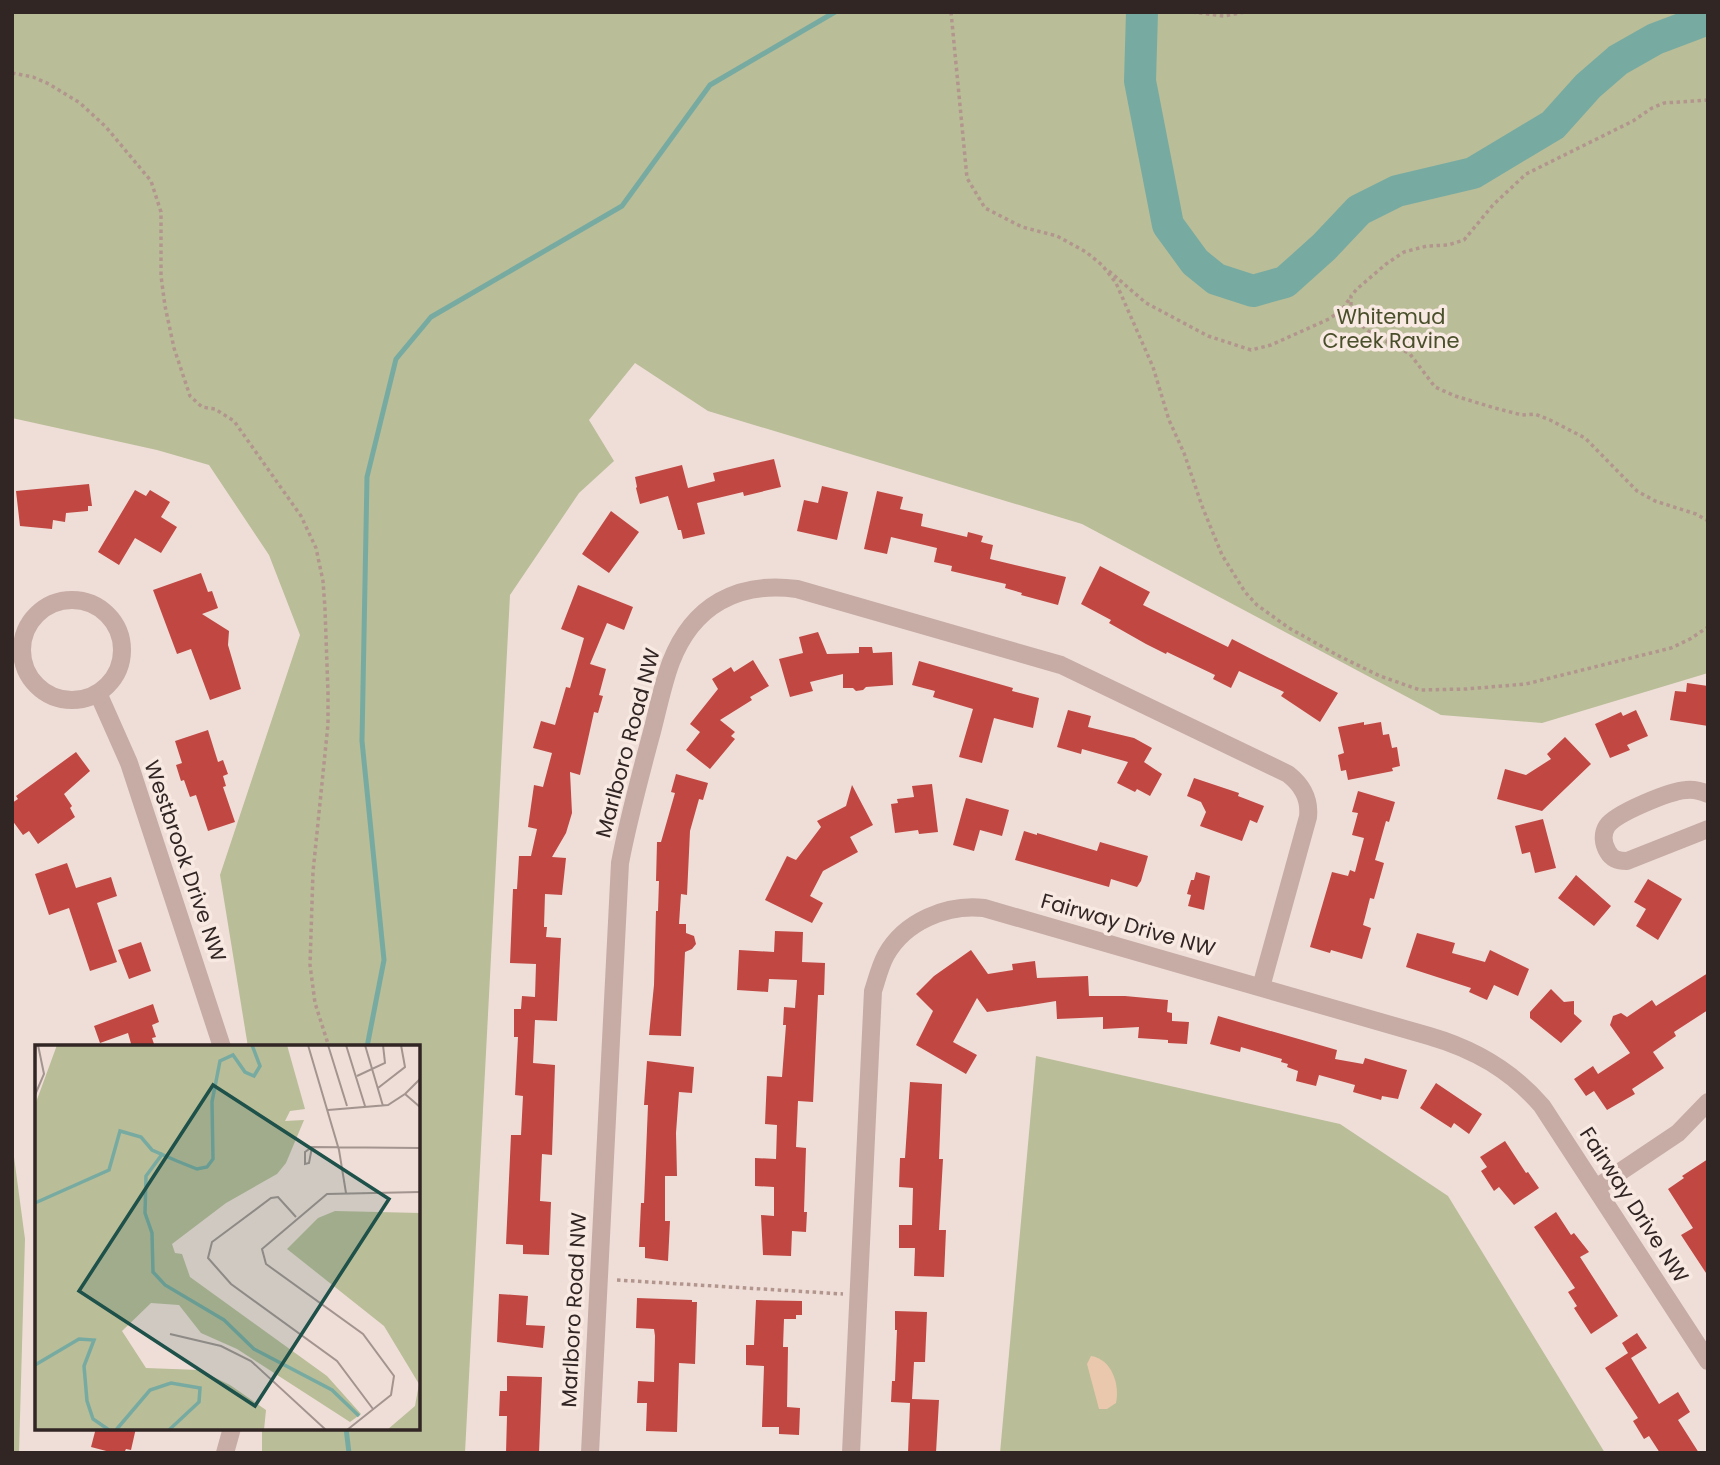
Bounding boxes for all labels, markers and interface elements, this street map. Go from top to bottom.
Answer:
park label: Whitemud Creek Ravine [1323,302,1459,355]
street label: Marlboro Road NW [588,644,667,841]
street label: Westbrook Drive NW [137,756,234,966]
street label: Fairway Drive NW [1038,886,1219,963]
inset map [35,1045,420,1430]
street label: Fairway Drive NW [1573,1121,1696,1289]
street label: Marlboro Road NW [554,1211,593,1408]

